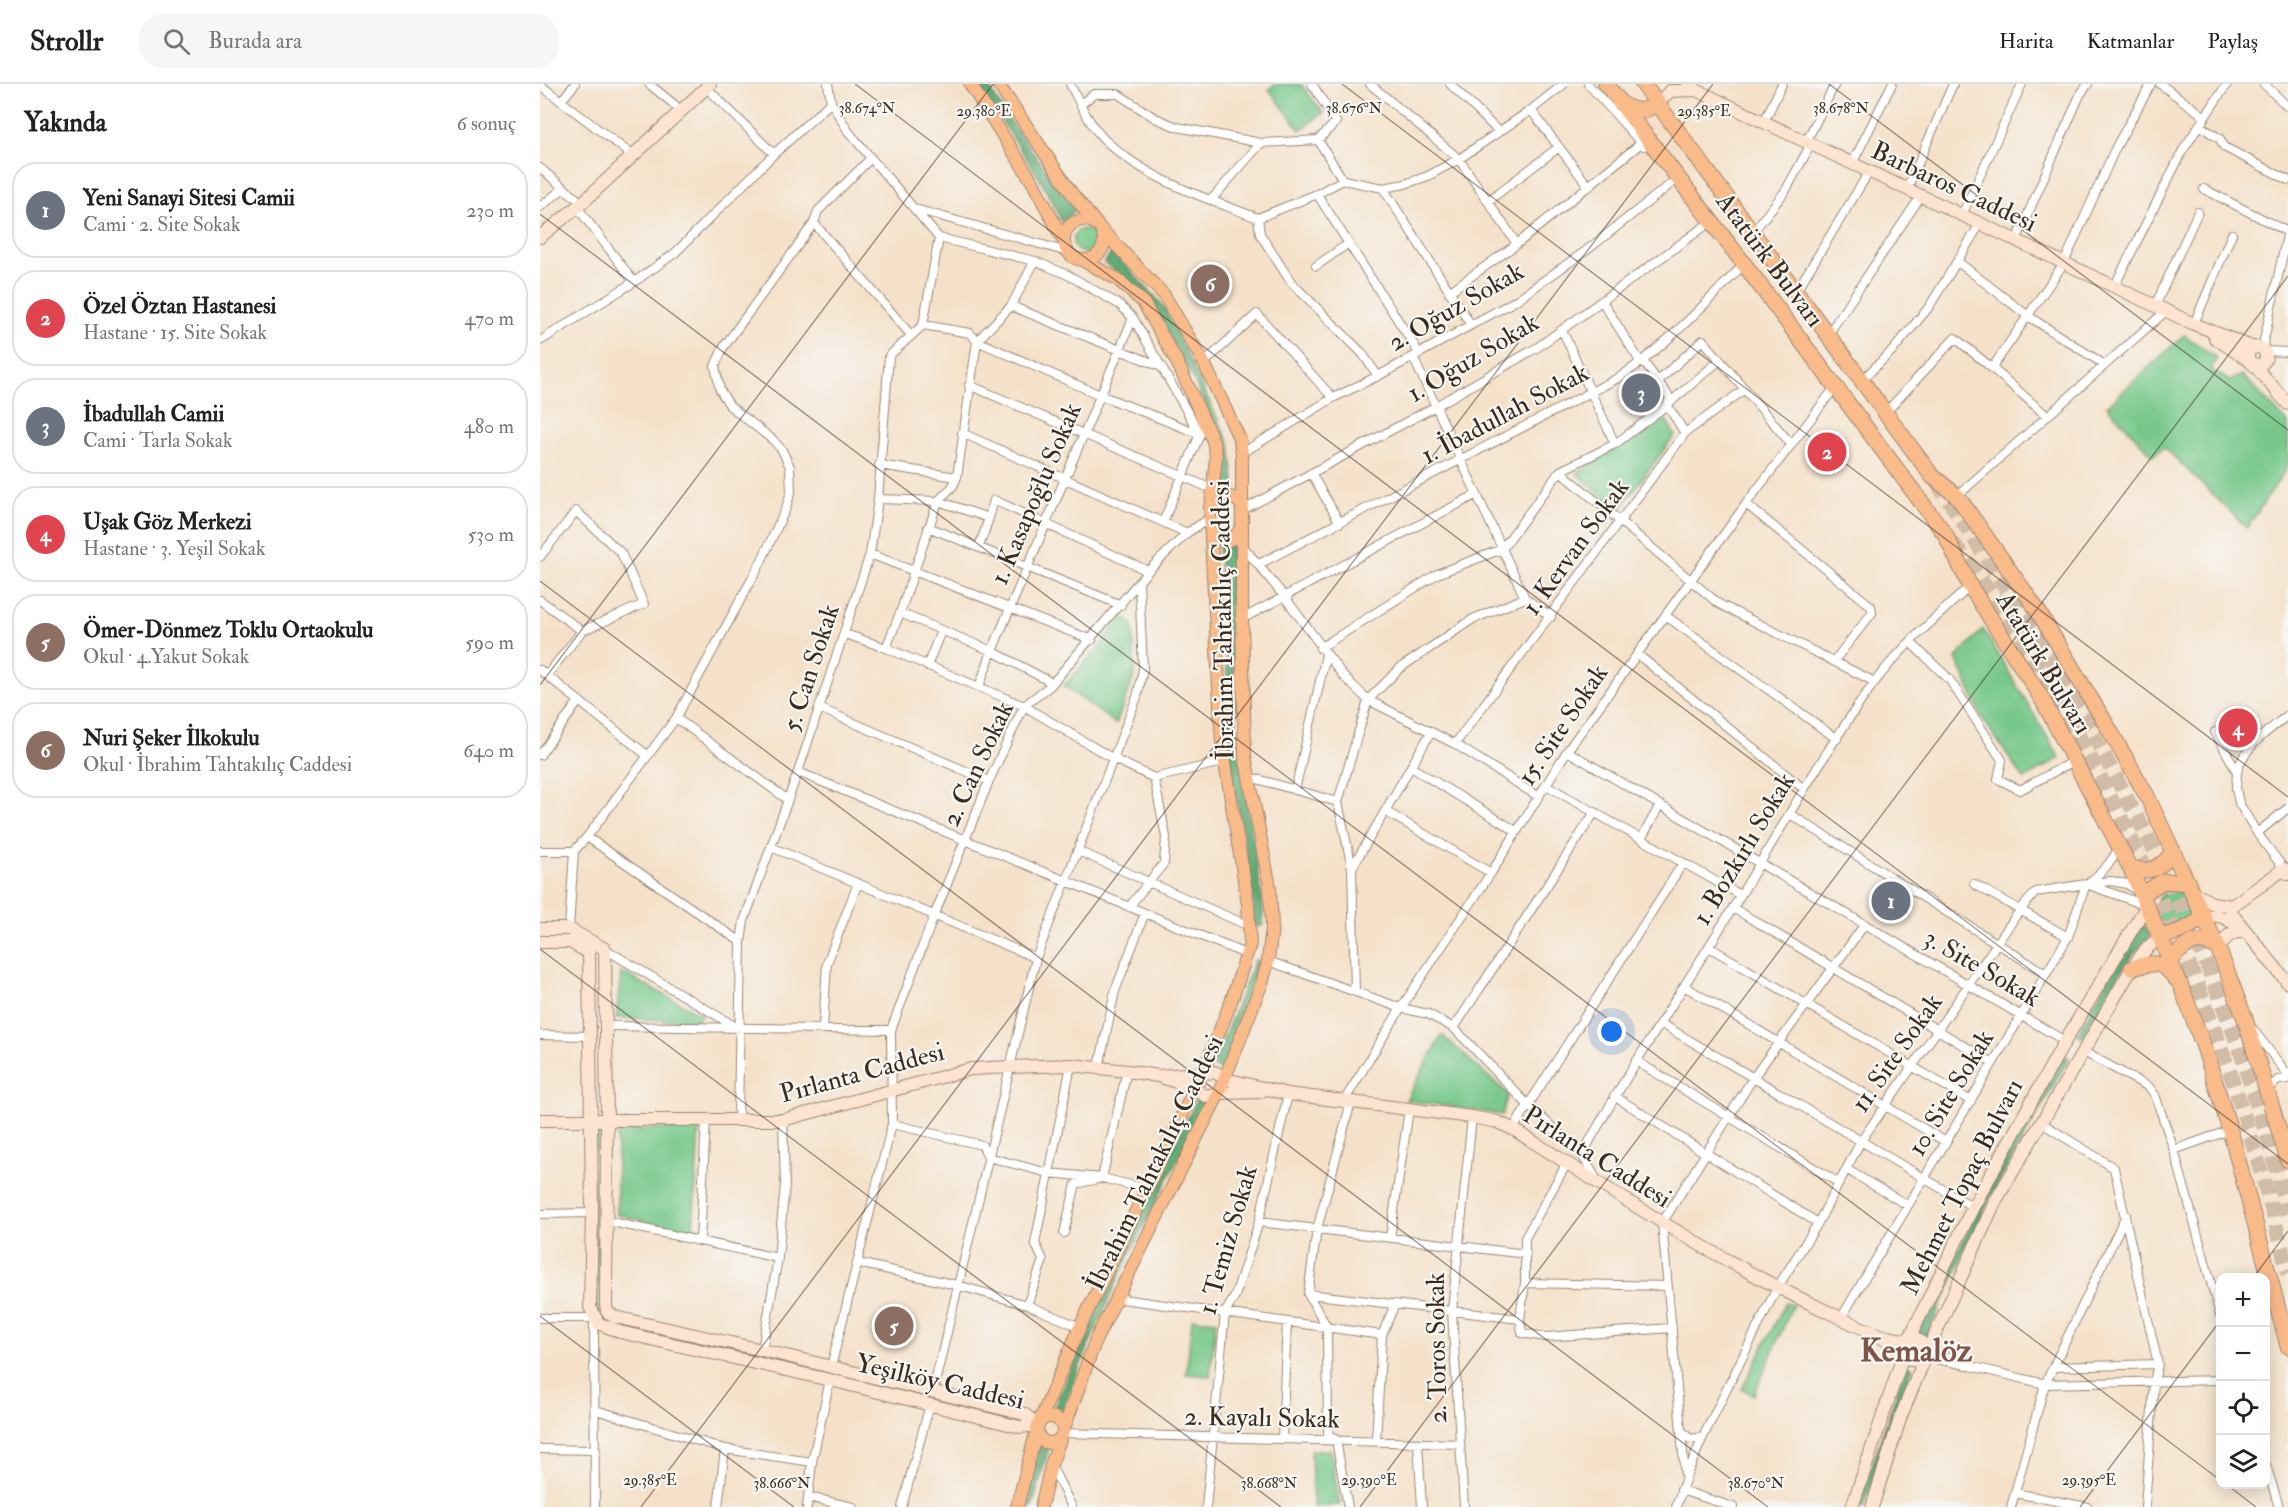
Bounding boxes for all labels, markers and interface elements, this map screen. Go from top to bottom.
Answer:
search box [139,14,559,68]
text: Strollr [30,24,103,59]
icon: search [160,25,193,58]
text: Burada ara [208,27,302,55]
text: Harita [1999,28,2054,55]
text: Katmanlar [2087,28,2174,55]
text: Paylaş [2207,28,2258,55]
text: 38.674°N [839,99,896,118]
text: 38.676°N [1326,99,1383,118]
text: 38.678°N [1813,99,1870,118]
text: 29.380°E [957,102,1012,121]
text: 29.385°E [1677,102,1731,121]
text: Yakında [24,107,106,139]
text: 6 sonuç [457,111,516,136]
street label: Barbaros Caddesi [1866,135,2042,239]
text: Yeni Sanayi Sitesi Camii [83,184,295,212]
street label: Atatürk Bulvarı [1708,185,1831,334]
text: 1 [42,198,49,223]
text: 230 m [466,198,514,223]
text: Cami · 2. Site Sokak [83,212,241,237]
street label: 2. Oğuz Sokak [1382,255,1530,359]
pin: 6 [1190,262,1230,306]
text: Özel Öztan Hastanesi [83,292,276,320]
text: 2 [40,306,51,331]
text: 470 m [465,306,514,331]
street label: 1. Oğuz Sokak [1402,306,1545,410]
text: Hastane · 15. Site Sokak [83,320,267,345]
street label: 1. İbadullah Sokak [1415,354,1595,472]
pin: 3 [1622,370,1660,416]
street label: 1. Kasapoğlu Sokak [983,398,1090,590]
text: İbadullah Camii [83,400,224,428]
text: 3 [42,414,49,439]
text: 480 m [464,414,514,439]
text: Cami · Tarla Sokak [83,428,233,453]
pin: 2 [1808,430,1846,475]
street label: 1. Kervan Sokak [1516,472,1637,622]
street label: İbrahim Tahtakılıç Caddesi [1203,480,1241,760]
text: Uşak Göz Merkezi [83,508,252,536]
text: 4 [40,522,51,547]
text: 530 m [468,522,514,547]
text: Hastane · 3. Yeşil Sokak [83,536,266,561]
street label: Atatürk Bulvarı [1988,585,2099,740]
street label: 5. Can Sokak [775,600,847,736]
text: Ömer-Dönmez Toklu Ortaokulu [83,616,374,644]
text: 5 [41,630,50,655]
text: 590 m [465,630,514,655]
text: Okul · 4.Yakut Sokak [83,644,249,669]
street label: 15. Site Sokak [1511,658,1615,792]
street label: 2. Can Sokak [935,696,1021,832]
pin: 4 [2218,706,2258,750]
text: Nuri Şeker İlkokulu [83,724,260,752]
text: 6 [40,738,51,763]
text: 640 m [463,738,514,763]
text: Okul · İbrahim Tahtakılıç Caddesi [83,752,352,777]
street label: 1. Bozkırlı Sokak [1686,767,1802,931]
pin: 1 [1872,878,1910,924]
street label: 3. Site Sokak [1918,922,2046,1014]
street label: 11. Site Sokak [1844,987,1950,1118]
your location [1597,1017,1626,1046]
street label: 10. Site Sokak [1901,1024,2001,1162]
street label: İbrahim Tahtakılıç Caddesi [1077,1029,1231,1296]
street label: Pırlanta Caddesi [776,1036,948,1110]
street label: Mehmet Topaç Bulvarı [1894,1074,2031,1301]
street label: Pırlanta Caddesi [1517,1099,1677,1215]
street label: 1. Temiz Sokak [1191,1161,1265,1318]
street label: 2. Toros Sokak [1420,1272,1454,1424]
map controls [2216,1273,2270,1489]
button: + [2216,1273,2270,1327]
pin: 5 [874,1304,914,1348]
button: − [2216,1327,2270,1381]
district label: Kemalöz [1860,1331,1973,1371]
street label: Yeşilköy Caddesi [853,1347,1027,1417]
button: locate [2216,1381,2270,1435]
street label: 2. Kayalı Sokak [1184,1401,1341,1435]
button: layers [2216,1435,2270,1489]
text: 29.385°E [623,1471,677,1490]
text: 29.390°E [1341,1471,1397,1490]
text: 29.395°E [2062,1471,2116,1490]
text: 38.666°N [753,1474,811,1493]
text: 38.668°N [1241,1474,1298,1493]
text: 38.670°N [1728,1474,1785,1493]

